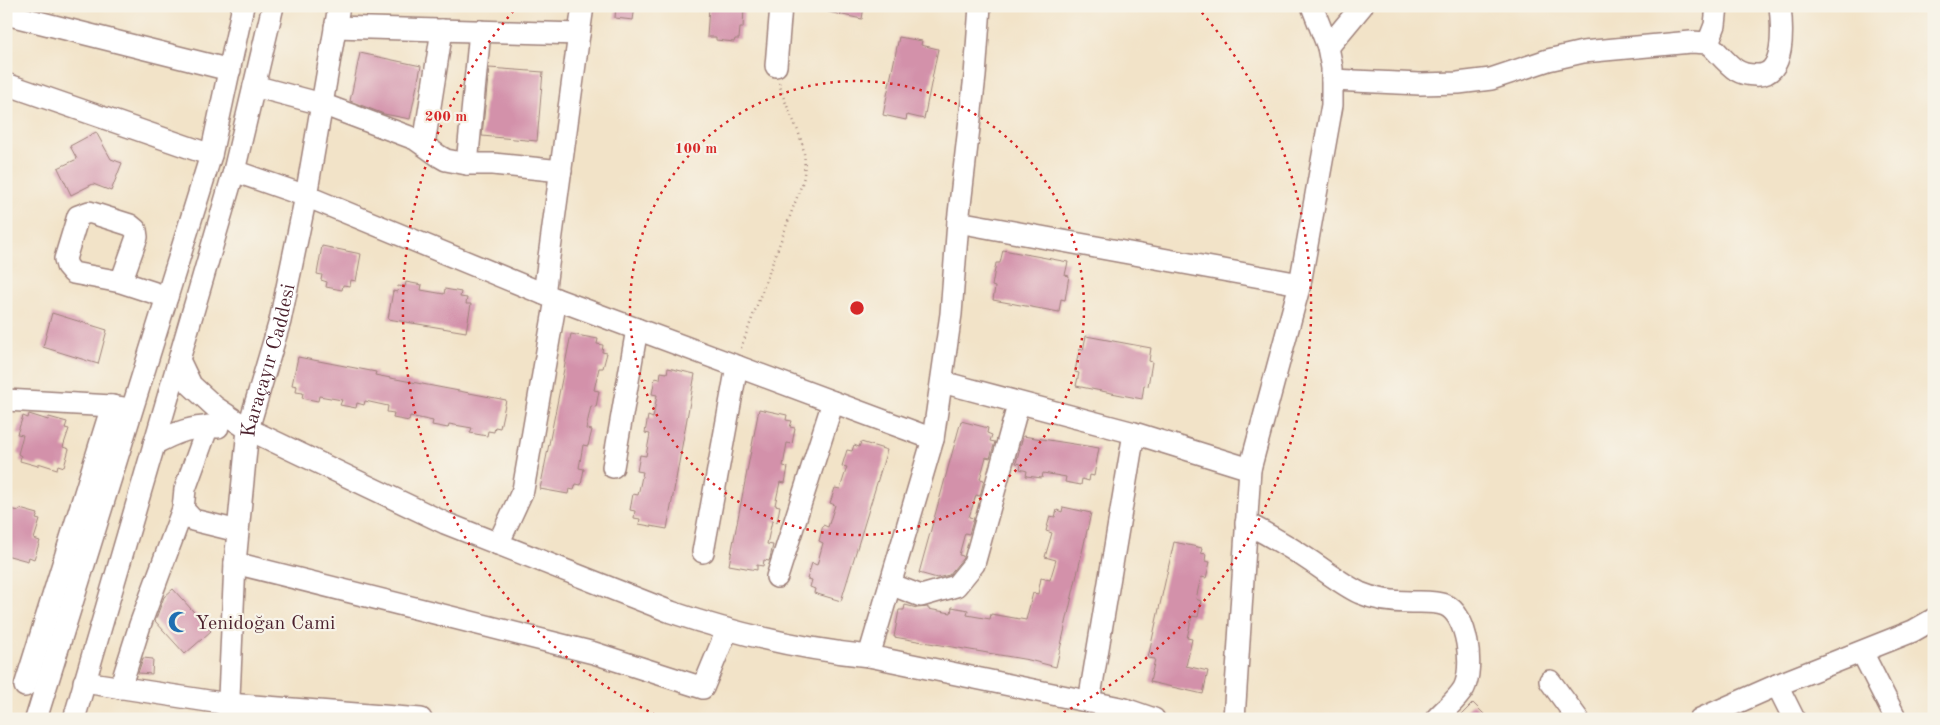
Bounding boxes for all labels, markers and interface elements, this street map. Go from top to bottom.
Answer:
text: 200 m [425,110,467,125]
text: 100 m [675,142,717,157]
street label: Karaçayır Caddesi [239,282,299,438]
centre of rings [848,299,866,317]
mosque icon: Yenidoğan Cami [166,609,192,635]
place label: Yenidoğan Cami [195,614,336,634]

